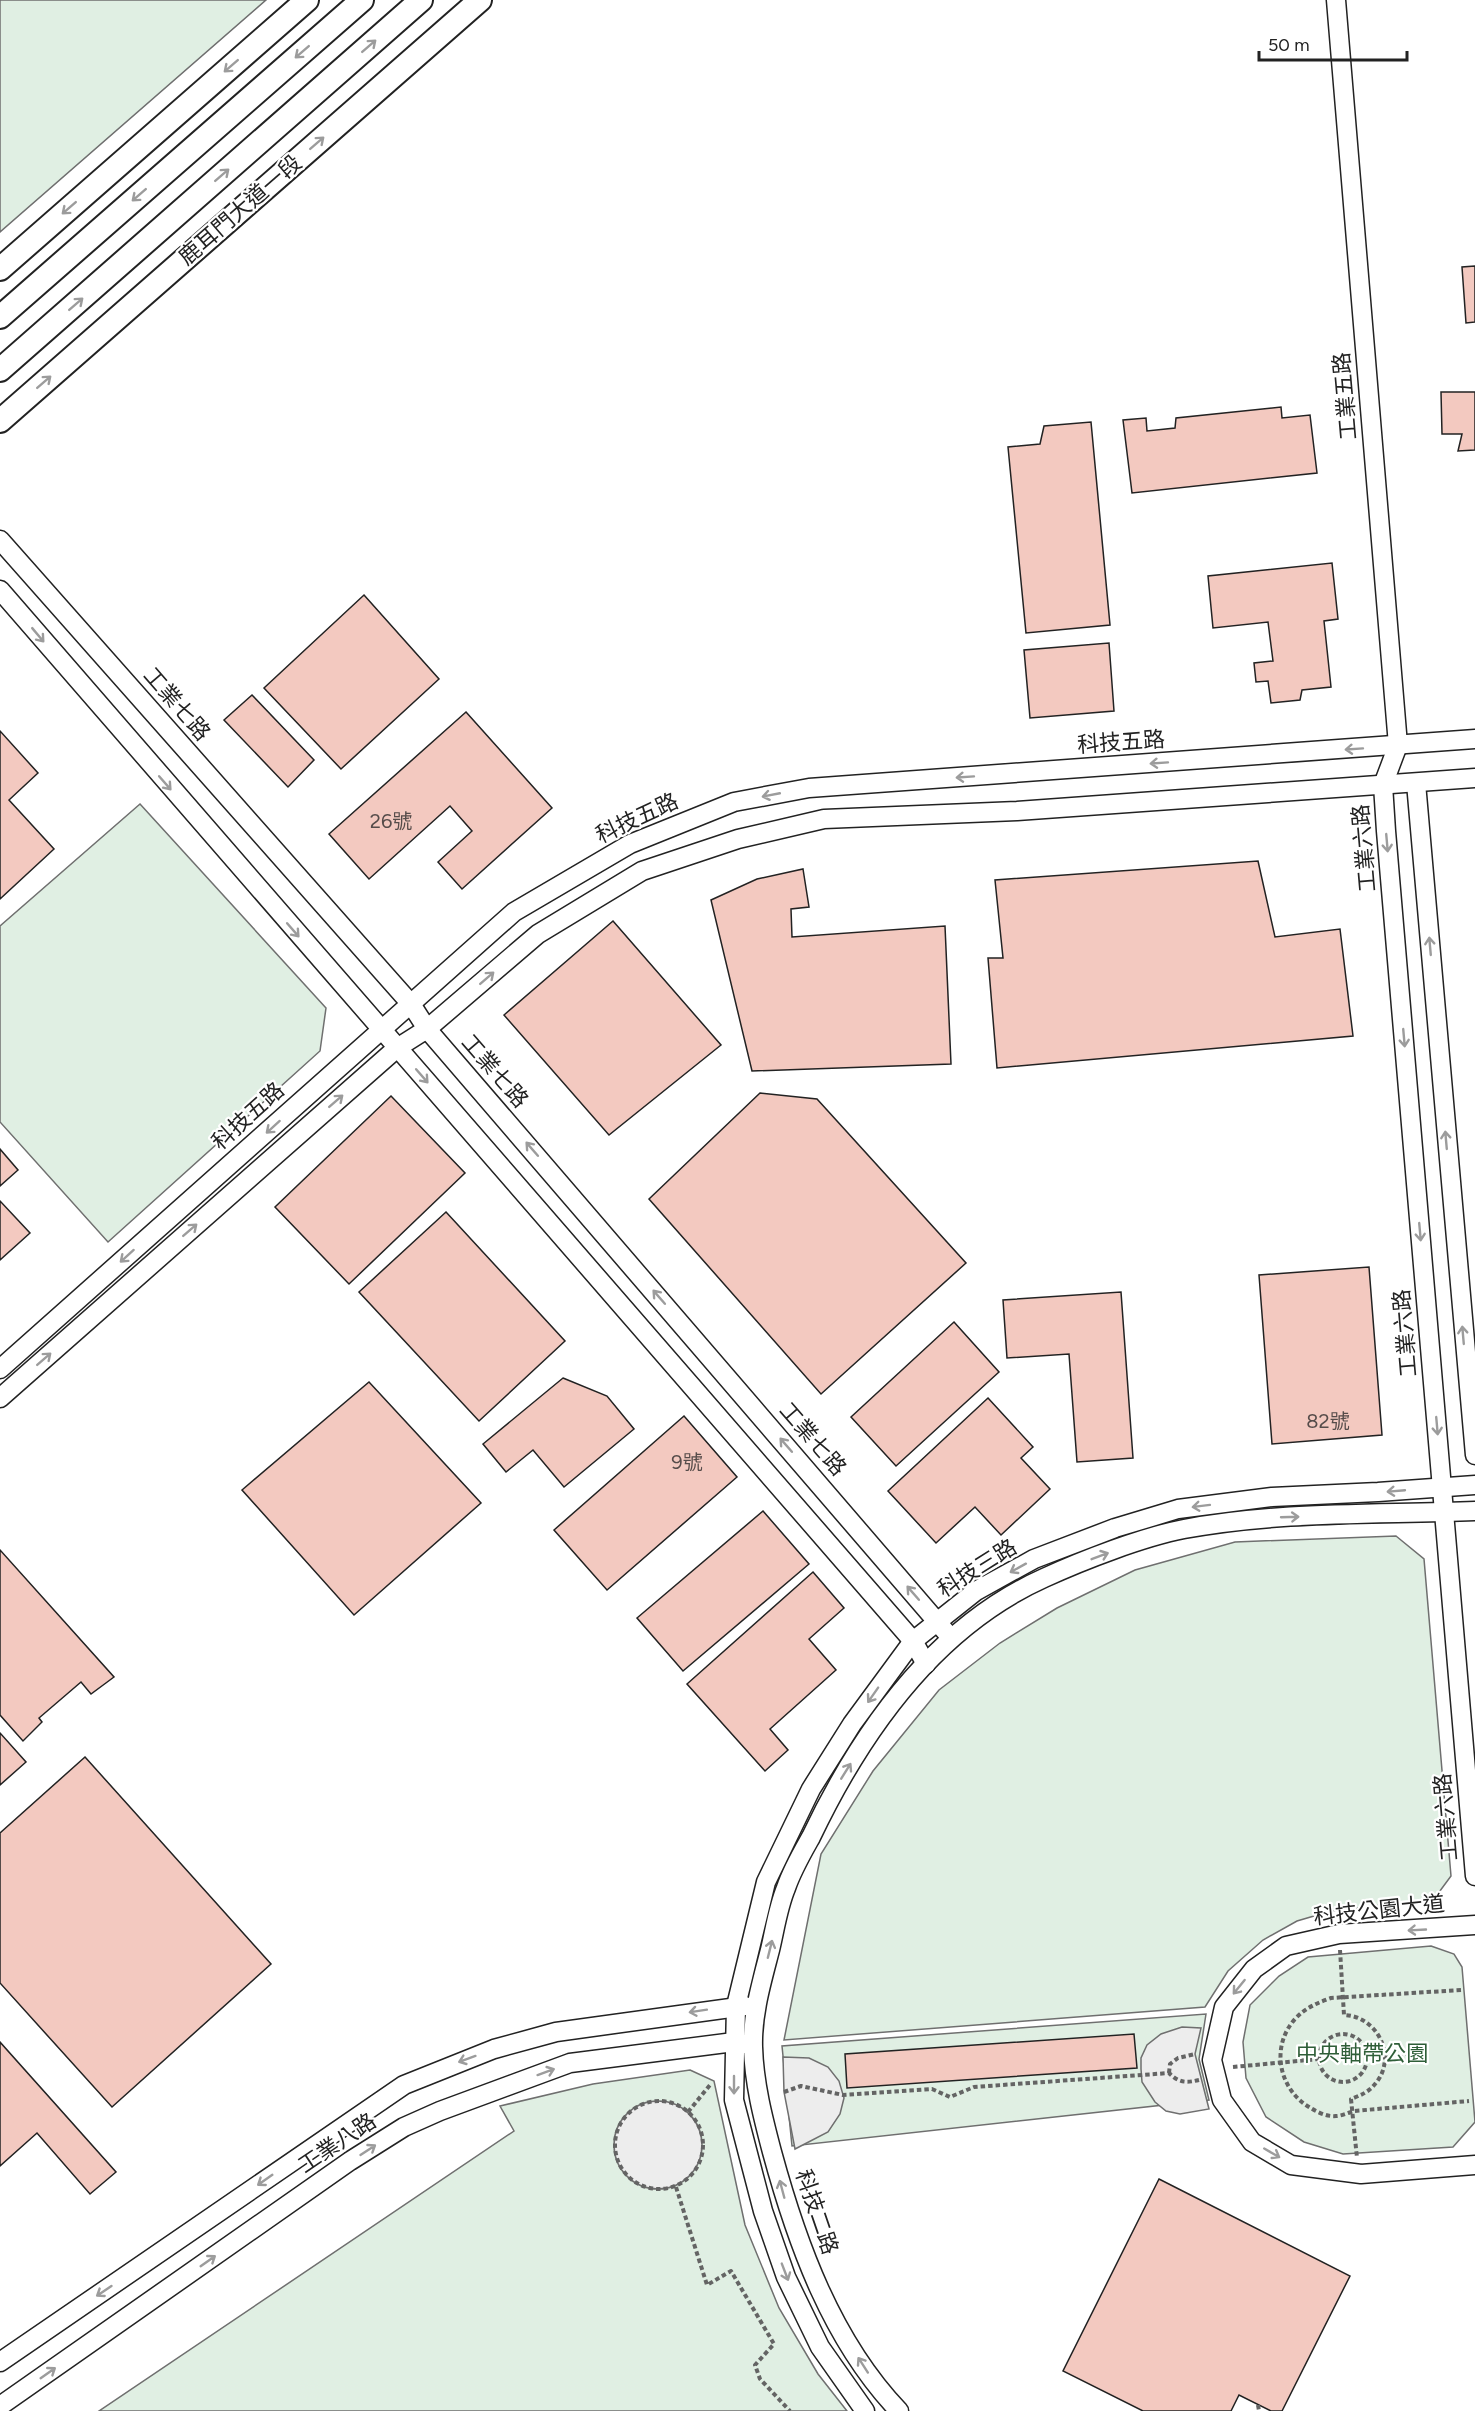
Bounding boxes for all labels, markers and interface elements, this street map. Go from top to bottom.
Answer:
scale bar [1259,24,1408,62]
text: 50 m [1268,34,1310,56]
one-way arrow [361,39,376,53]
one-way arrow [295,45,310,59]
one-way arrow [224,59,239,73]
one-way arrow [309,136,324,150]
street label: 鹿耳門大道一段 [173,149,307,271]
one-way arrow [214,168,229,182]
one-way arrow [132,188,147,202]
one-way arrow [61,202,77,215]
one-way arrow [67,297,83,311]
street label: 工業五路 [1328,351,1362,441]
one-way arrow [36,375,51,389]
one-way arrow [31,627,45,642]
street label: 工業七路 [138,662,216,746]
street label: 科技五路 [1076,725,1166,759]
one-way arrow [1344,743,1364,754]
one-way arrow [1150,758,1170,769]
one-way arrow [955,772,975,783]
one-way arrow [158,775,172,790]
street label: 科技五路 [591,787,683,849]
one-way arrow [762,790,781,801]
street label: 工業六路 [1347,803,1381,893]
house number: 26號 [370,809,412,833]
one-way arrow [1382,833,1393,853]
one-way arrow [286,922,300,937]
one-way arrow [1424,936,1435,956]
one-way arrow [479,971,494,985]
one-way arrow [1399,1027,1410,1047]
street label: 工業七路 [456,1029,534,1113]
one-way arrow [415,1068,429,1083]
street label: 科技五路 [206,1077,290,1155]
one-way arrow [329,1094,344,1108]
one-way arrow [265,1120,280,1134]
one-way arrow [1441,1131,1452,1151]
one-way arrow [525,1142,539,1157]
one-way arrow [1415,1222,1426,1241]
one-way arrow [182,1223,197,1237]
one-way arrow [120,1249,135,1263]
street label: 工業六路 [1388,1288,1422,1378]
one-way arrow [652,1290,666,1305]
one-way arrow [1457,1325,1468,1345]
one-way arrow [36,1352,51,1366]
street label: 工業七路 [774,1397,852,1481]
house number: 82號 [1306,1409,1350,1433]
one-way arrow [1432,1416,1443,1436]
one-way arrow [779,1438,793,1453]
house number: 9號 [671,1450,703,1474]
one-way arrow [1386,1485,1406,1496]
one-way arrow [1192,1500,1212,1511]
one-way arrow [1280,1511,1300,1522]
street label: 科技三路 [933,1533,1021,1603]
one-way arrow [1091,1550,1109,1561]
one-way arrow [1009,1563,1027,1574]
one-way arrow [906,1586,920,1601]
one-way arrow [866,1686,879,1702]
one-way arrow [840,1763,853,1780]
street label: 工業六路 [1429,1772,1463,1862]
street label: 科技公園大道 [1312,1890,1446,1930]
one-way arrow [1407,1924,1427,1935]
one-way arrow [765,1940,777,1959]
one-way arrow [1233,1979,1246,1995]
one-way arrow [689,2006,709,2017]
park label: 中央軸帶公園 [1296,2040,1428,2067]
one-way arrow [458,2055,477,2066]
one-way arrow [536,2066,555,2077]
one-way arrow [728,2075,740,2095]
street label: 工業八路 [293,2107,381,2179]
one-way arrow [359,2144,376,2156]
one-way arrow [1263,2148,1280,2160]
street label: 科技二路 [790,2166,844,2258]
one-way arrow [257,2174,273,2186]
one-way arrow [776,2180,787,2199]
one-way arrow [199,2255,216,2267]
one-way arrow [780,2263,791,2281]
one-way arrow [96,2285,112,2297]
one-way arrow [857,2357,869,2374]
one-way arrow [39,2367,56,2379]

